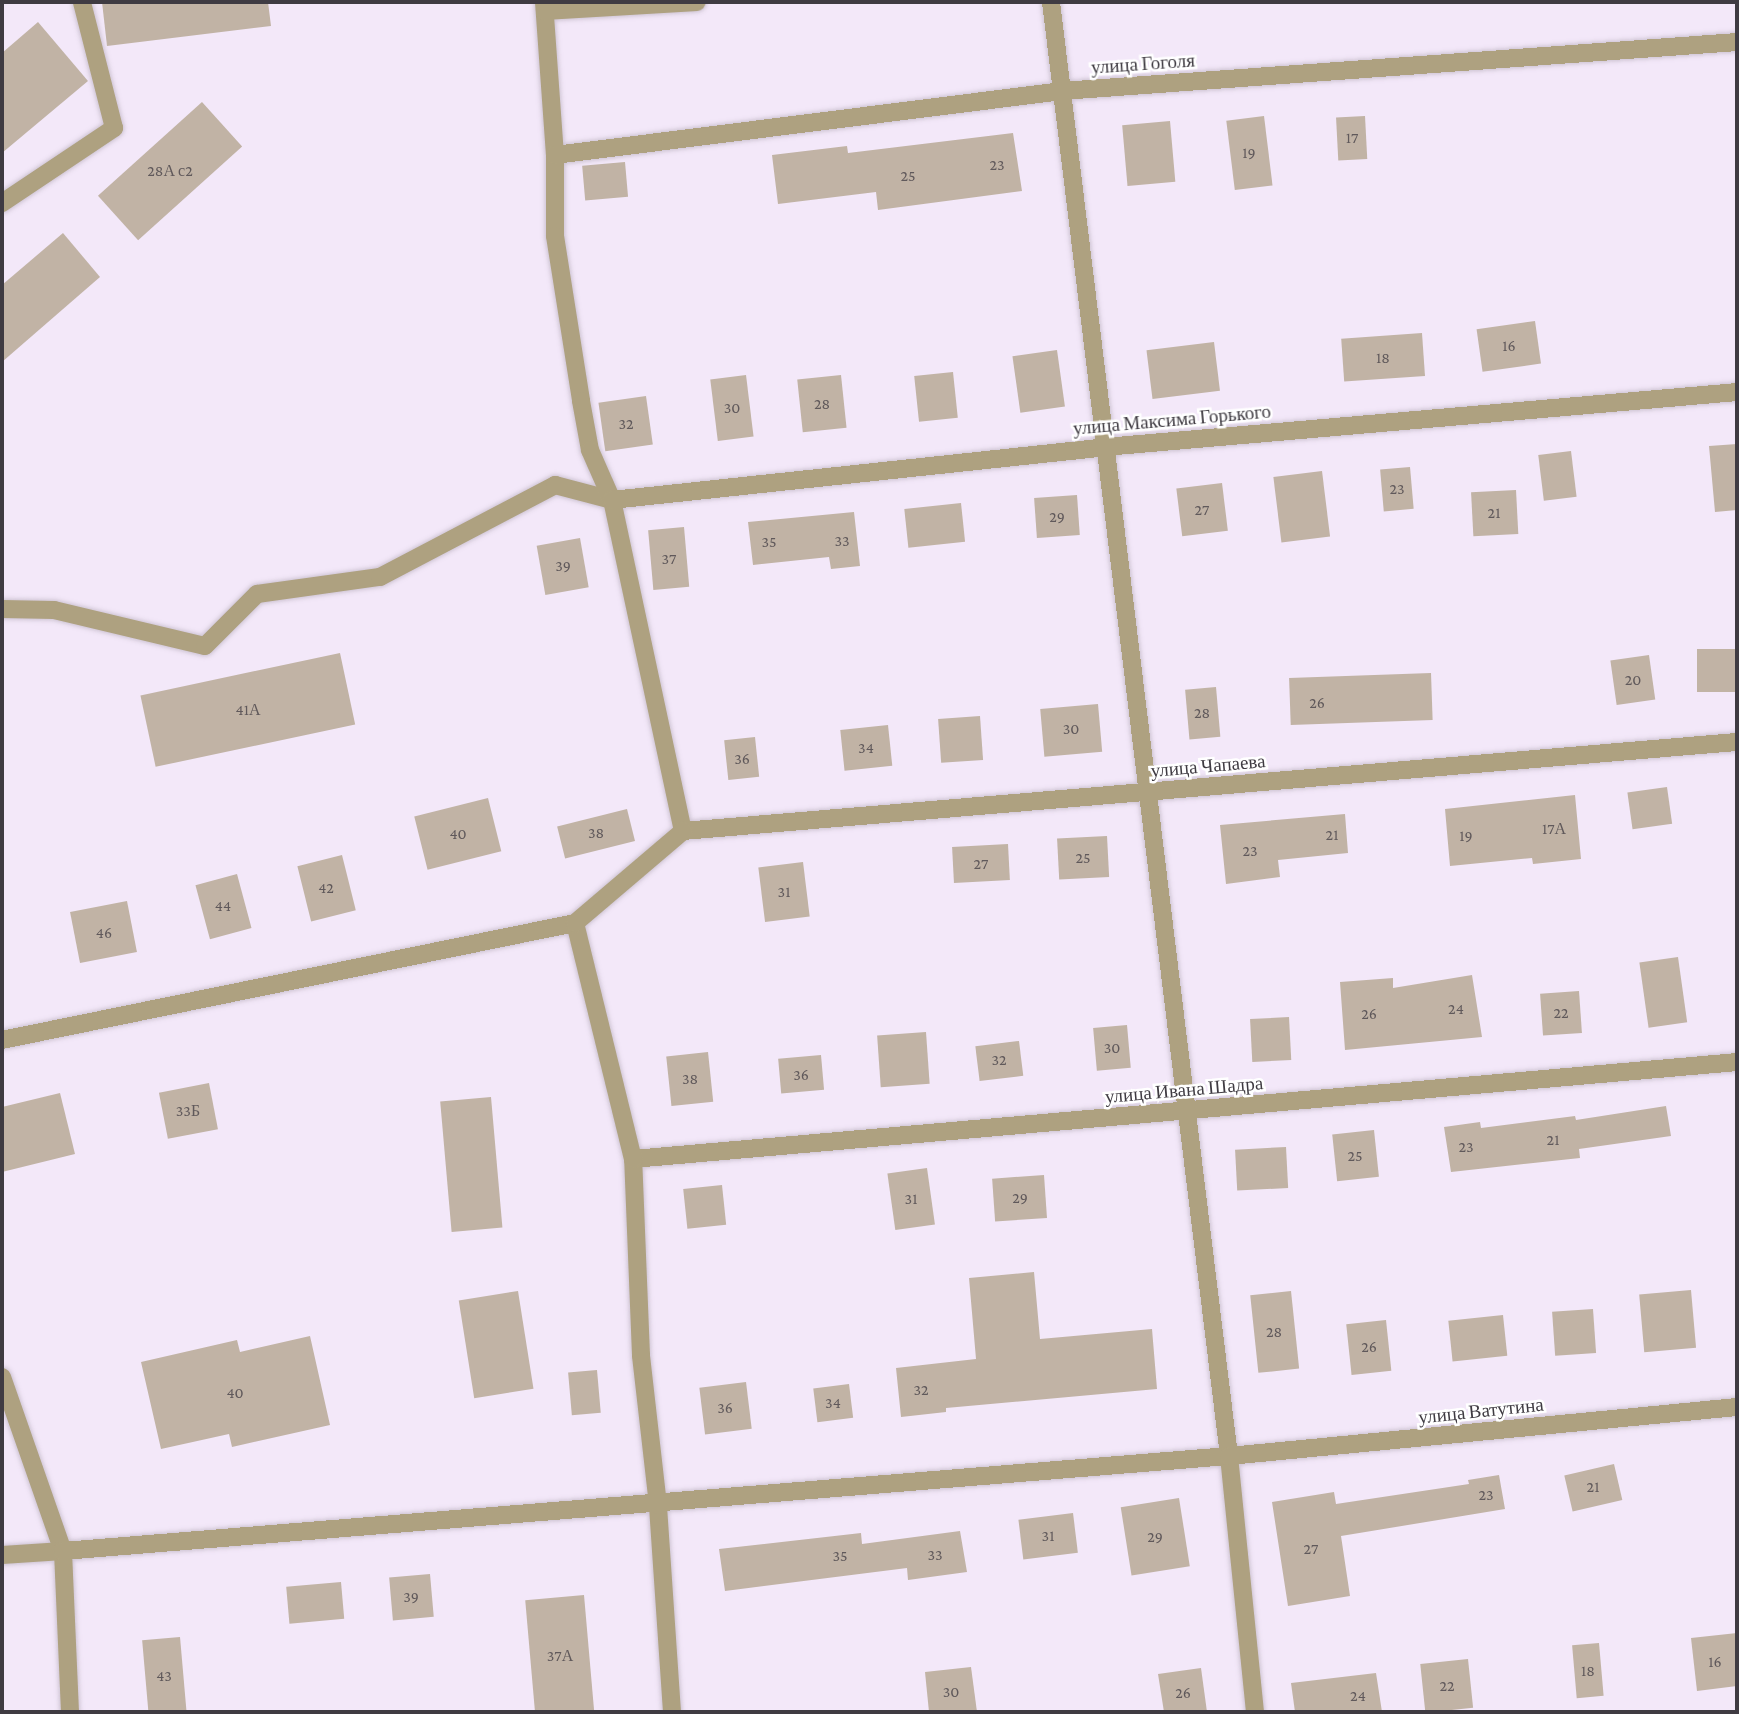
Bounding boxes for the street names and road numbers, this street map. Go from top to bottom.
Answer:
street label: улица Гоголя [1090,49,1196,79]
street label: улица Максима Горького [1072,400,1272,440]
street label: улица Чапаева [1150,750,1266,782]
street label: улица Ивана Шадра [1104,1072,1264,1108]
street label: улица Ватутина [1417,1393,1545,1429]

